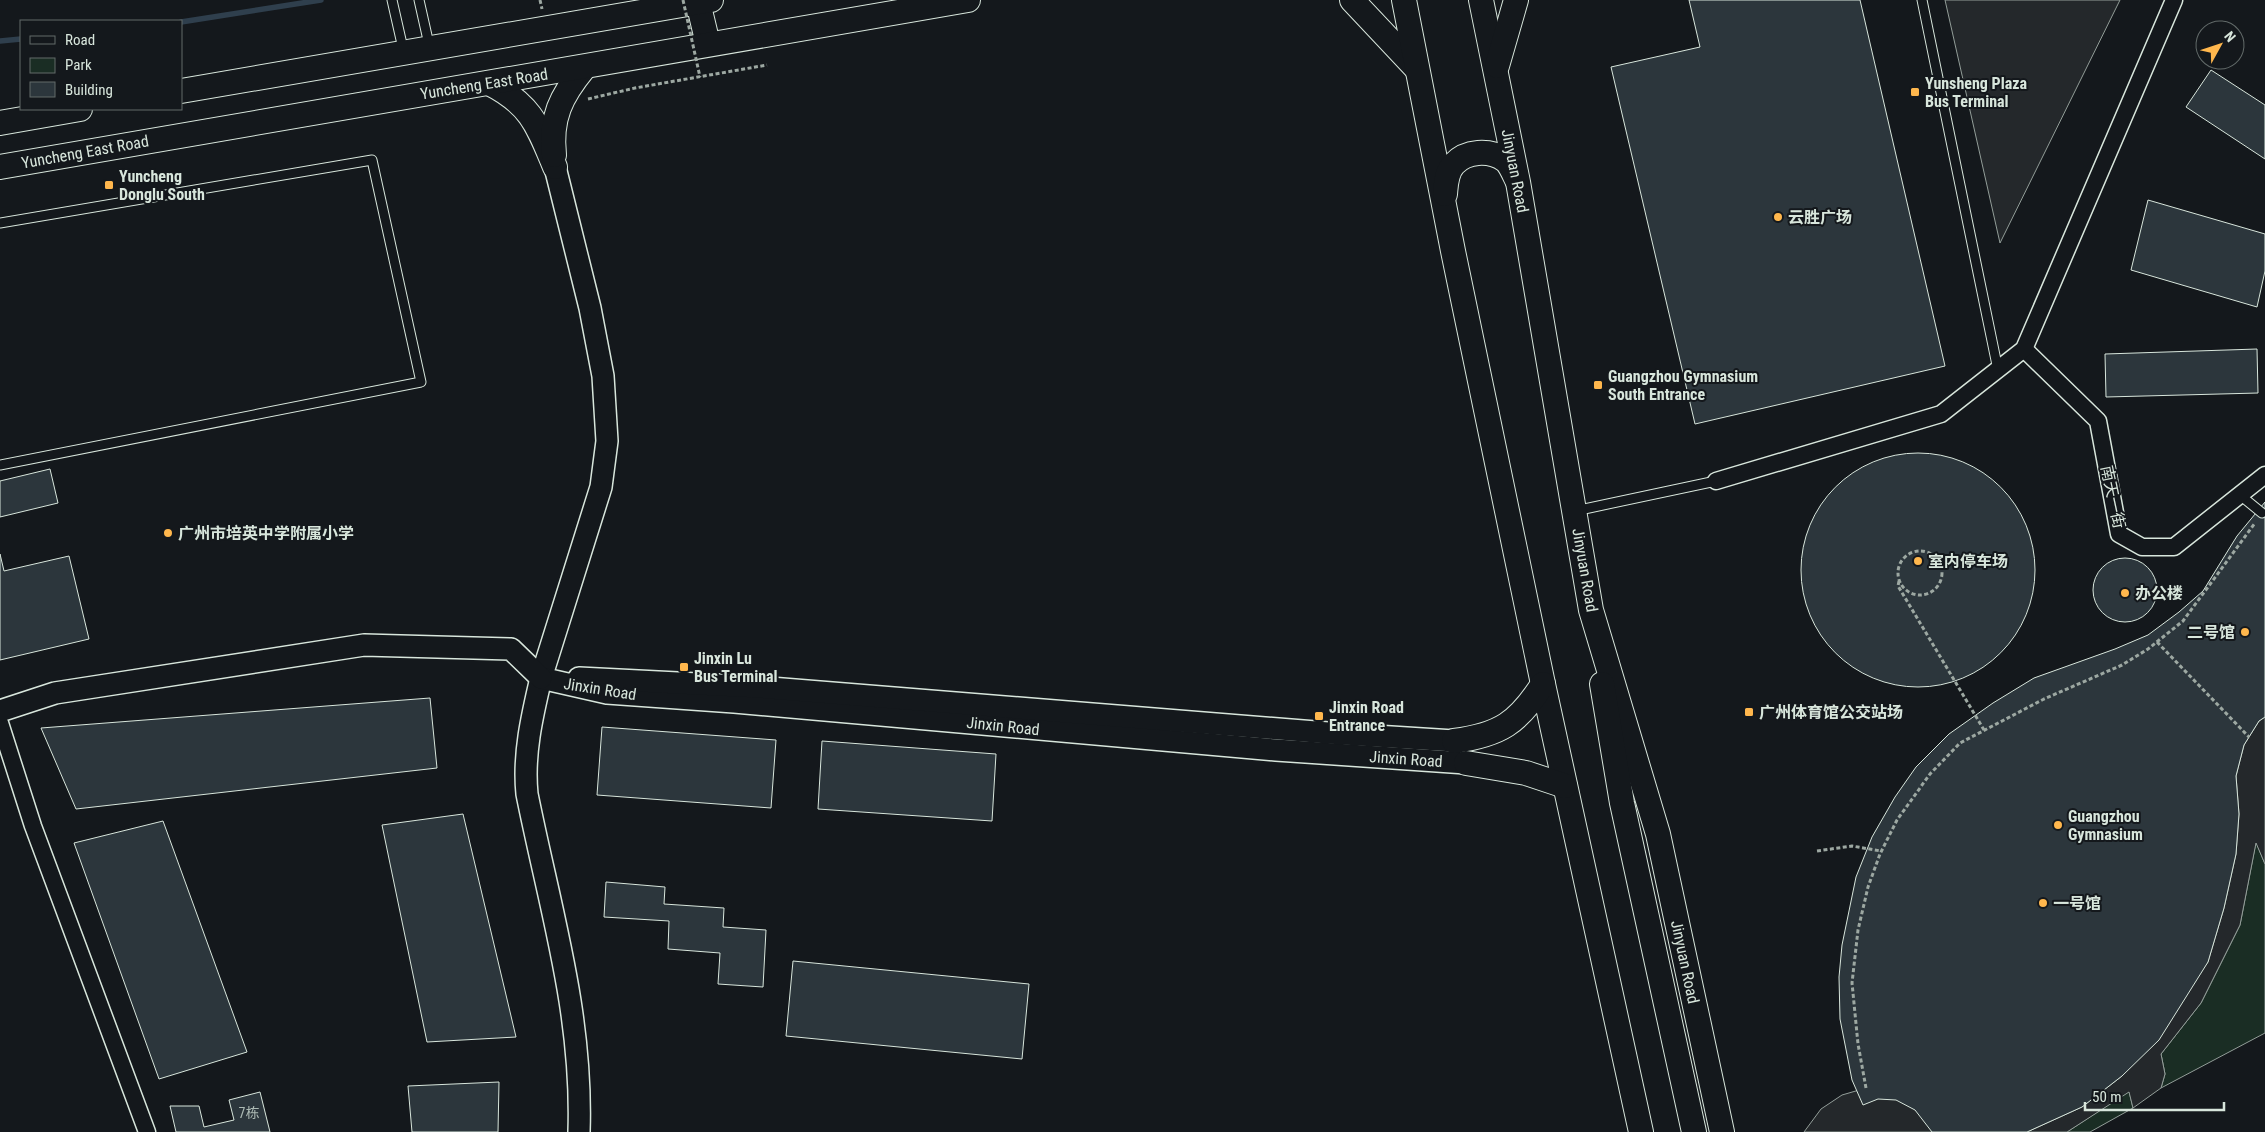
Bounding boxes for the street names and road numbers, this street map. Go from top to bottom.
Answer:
street label: Yuncheng East Road [419,65,549,103]
street label: Jinyuan Road [1498,128,1532,214]
street label: Yuncheng East Road [20,131,150,173]
street label: 南天一街 [2097,464,2129,530]
street label: Jinyuan Road [1568,527,1602,613]
street label: Jinxin Road [562,674,638,704]
street label: Jinxin Road [966,713,1040,739]
street label: Jinxin Road [1369,747,1443,771]
street label: Jinyuan Road [1667,919,1703,1005]

